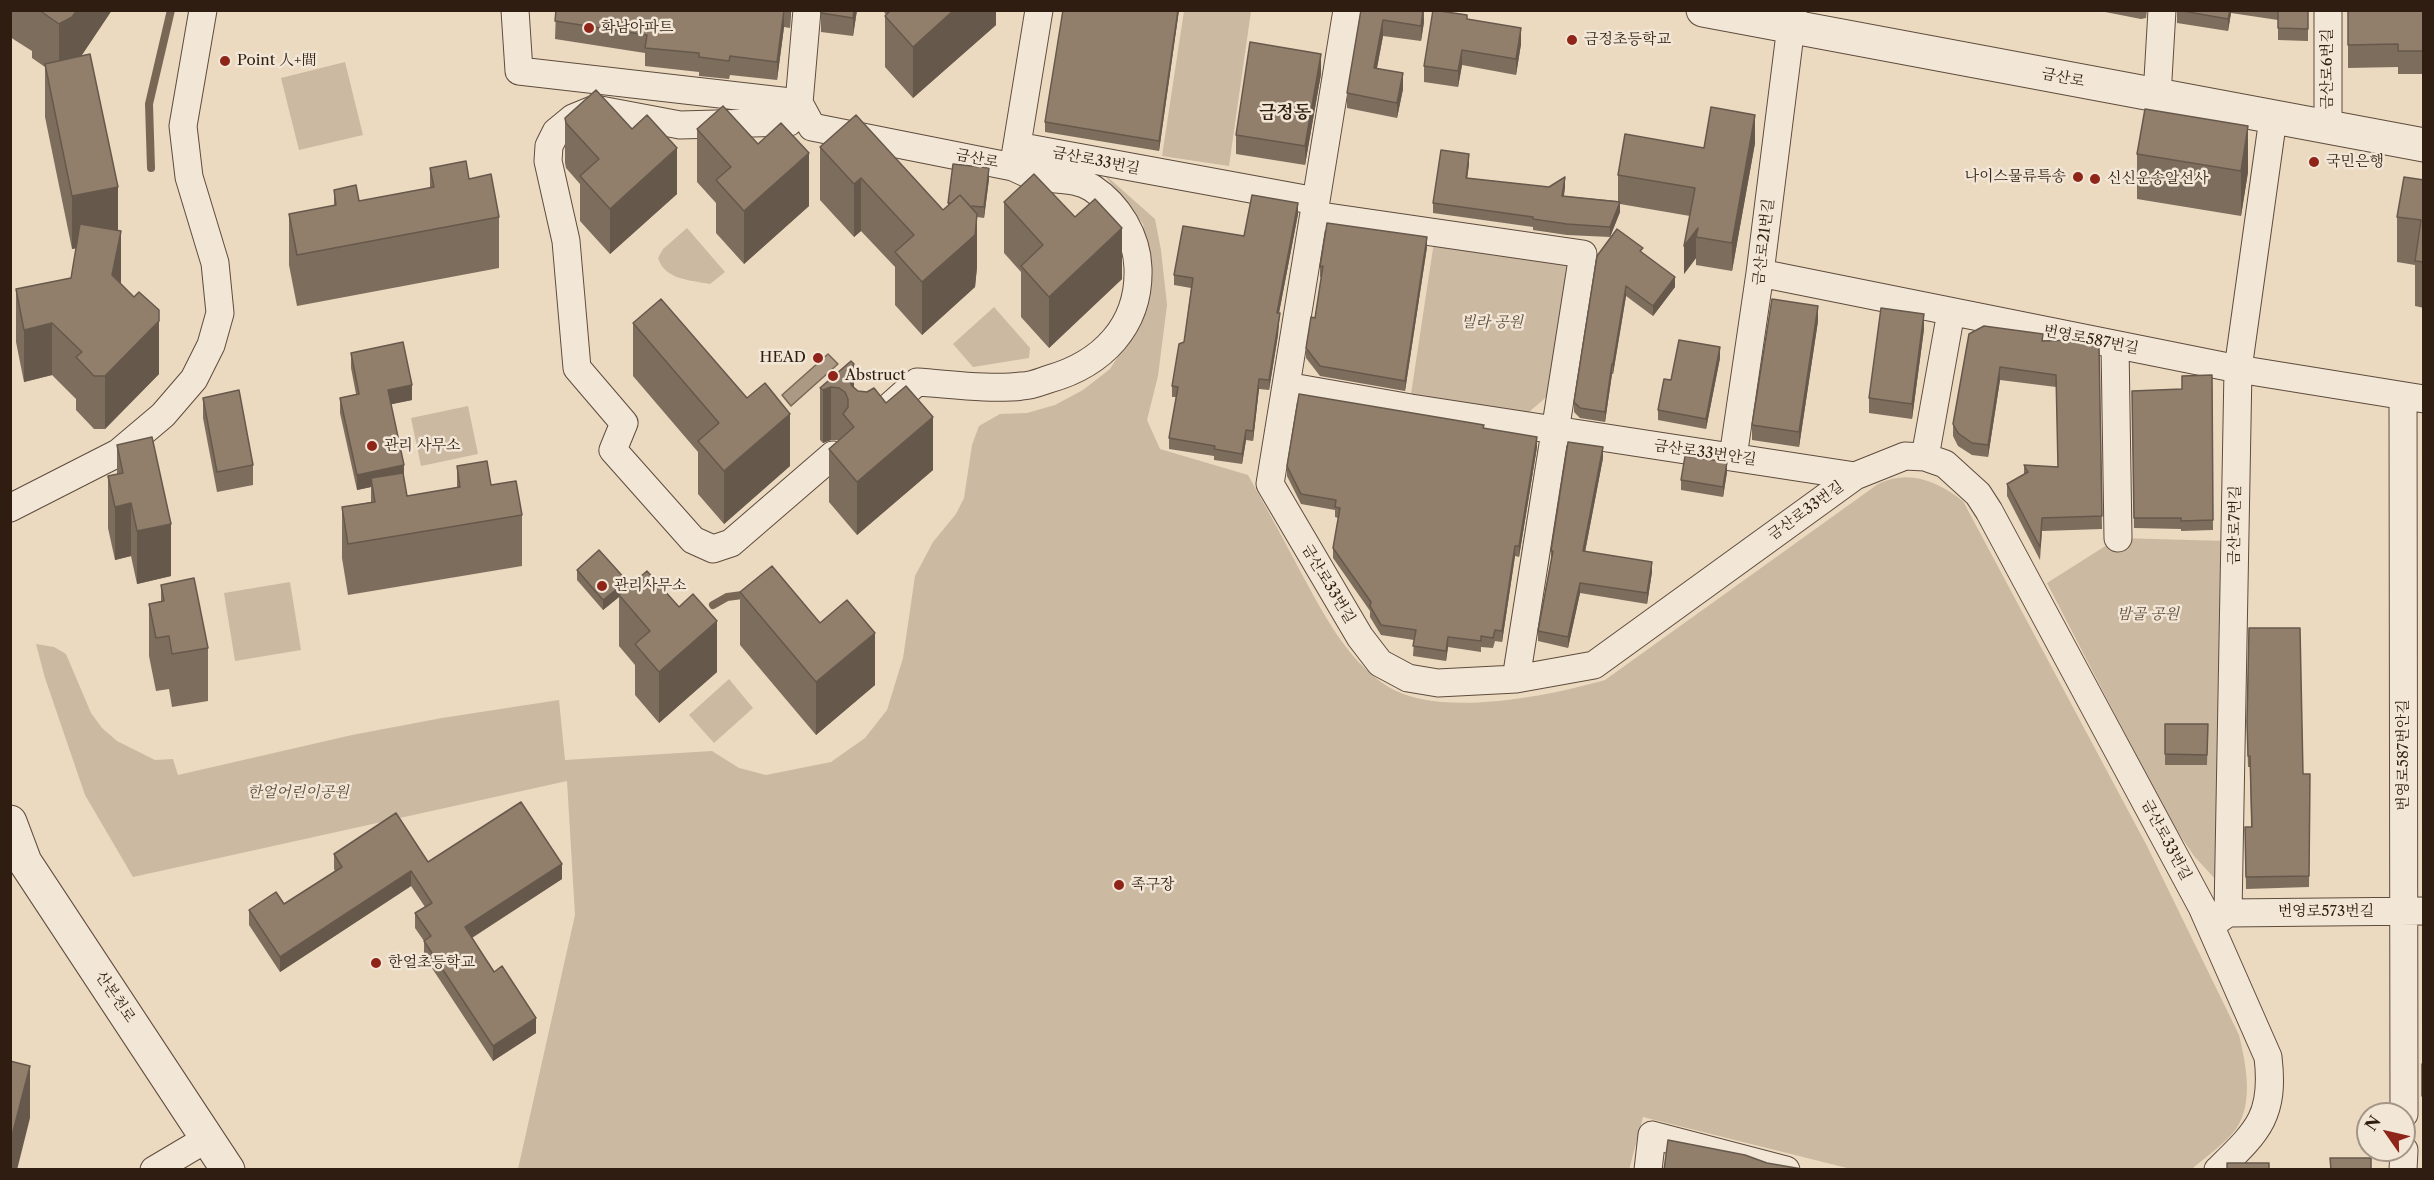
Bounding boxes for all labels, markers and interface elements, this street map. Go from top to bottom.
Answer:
place label: 화남아파트 [601,19,673,37]
marker: 화남아파트 [582,21,596,35]
street label: 금산로6번길 [2319,28,2337,110]
place label: 금정초등학교 [1584,31,1671,49]
marker: 금정초등학교 [1565,33,1579,47]
place label: Point 人+間 [237,52,316,70]
marker: Point 人+間 [218,54,232,68]
street label: 금산로 [2040,65,2086,91]
district label: 금정동 [1259,102,1311,124]
street label: 금산로33번길 [1051,144,1141,178]
street label: 금산로 [954,146,1000,172]
place label: 국민은행 [2326,153,2384,171]
marker: 국민은행 [2307,155,2321,169]
place label: 나이스물류특송 [1965,168,2066,186]
marker: 나이스물류특송 [2071,170,2085,184]
place label: 신신운송알선사 [2107,170,2208,188]
marker: 신신운송알선사 [2088,172,2102,186]
street label: 금산로21번길 [1750,198,1778,286]
park label: 빌라 공원 [1461,314,1523,332]
street label: 번영로587번길 [2042,322,2140,358]
place label: HEAD [760,349,806,367]
marker: HEAD [811,351,825,365]
place label: Abstruct [845,367,906,385]
marker: Abstruct [826,369,840,383]
place label: 관리 사무소 [384,437,460,455]
street label: 금산로33번안길 [1653,437,1757,469]
marker: 관리 사무소 [365,439,379,453]
street label: 금산로33번길 [1765,478,1847,544]
street label: 금산로7번길 [2225,485,2245,565]
street label: 금산로33번길 [1297,541,1359,627]
place label: 관리사무소 [614,577,686,595]
marker: 관리사무소 [595,579,609,593]
park label: 밤골 공원 [2117,606,2179,624]
street label: 번영로587번안길 [2395,699,2413,811]
park label: 한얼어린이공원 [247,784,349,802]
street label: 금산로33번길 [2137,796,2195,884]
place label: 족구장 [1131,876,1174,894]
marker: 족구장 [1112,878,1126,892]
street label: 번영로573번길 [2278,903,2374,921]
place label: 한얼초등학교 [388,954,475,972]
marker: 한얼초등학교 [369,956,383,970]
street label: 산본천로 [91,968,139,1026]
north arrow [2356,1102,2416,1162]
text: N [2361,1112,2385,1134]

